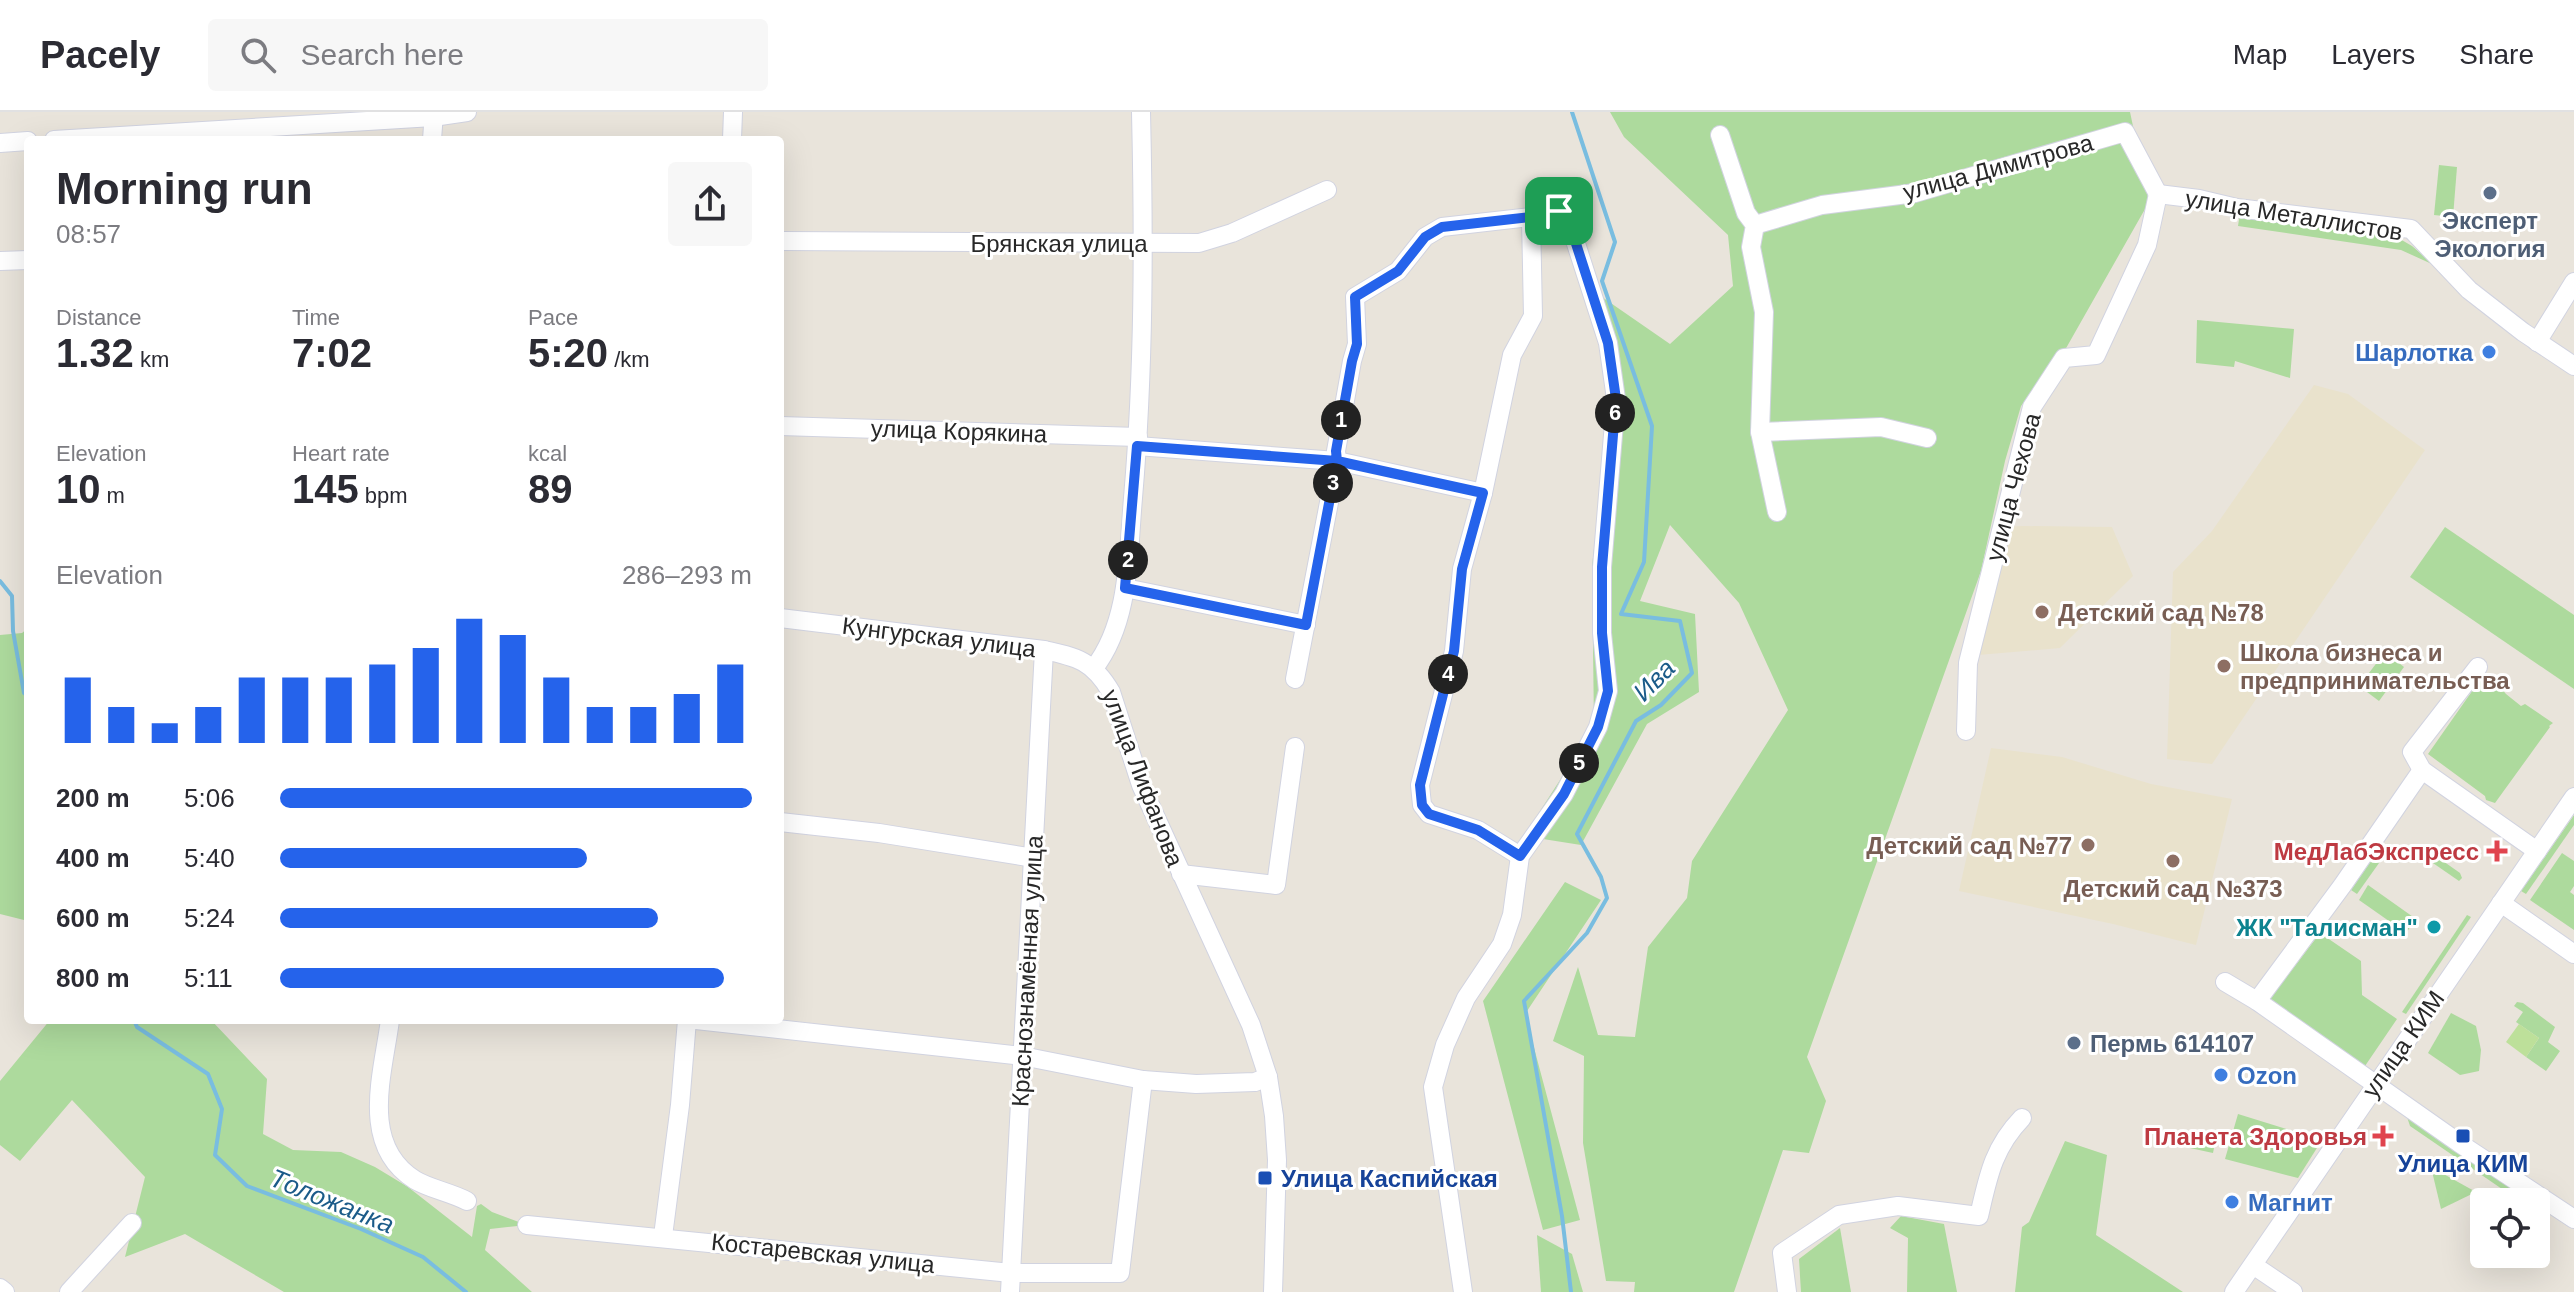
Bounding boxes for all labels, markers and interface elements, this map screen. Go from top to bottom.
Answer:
search box [208,19,768,91]
icon: search [236,33,280,77]
text: Pacely [40,34,160,76]
text: Search here [300,38,464,71]
text: Map [2233,39,2287,70]
text: Layers [2331,39,2415,70]
text: Share [2459,39,2534,70]
street label: улица Димитрова [1900,128,2097,205]
button: share [668,162,752,246]
text: Morning run [56,164,313,213]
pin [1525,177,1593,245]
street label: улица Металлистов [2183,184,2405,246]
marker: Эксперт Экология [2481,184,2499,202]
icon: arrive [1537,189,1581,233]
place label: Эксперт Экология [2434,207,2546,262]
text: 08:57 [56,219,121,249]
street label: Брянская улица [970,230,1148,257]
text: Distance [56,305,142,330]
text: Time [292,305,340,330]
text: Pace [528,305,578,330]
text: 1.32 [56,331,134,375]
text: 7:02 [292,331,372,375]
text: 5:20 [528,331,608,375]
place label: Шарлотка [2355,339,2474,366]
marker: Шарлотка [2480,343,2498,361]
text: km [134,347,169,372]
text: /km [608,347,650,372]
pin: 6 [1595,393,1635,433]
pin: 1 [1321,400,1361,440]
text: 6 [1609,400,1621,425]
text: 1 [1335,407,1347,432]
street label: улица Чехова [1980,409,2046,564]
street label: улица Корякина [870,414,1048,448]
text: Elevation [56,441,147,466]
text: Heart rate [292,441,390,466]
text: kcal [528,441,567,466]
pin: 3 [1313,463,1353,503]
text: 10 [56,467,101,511]
text: 145 [292,467,359,511]
text: 89 [528,467,573,511]
text: 3 [1327,470,1339,495]
text: m [101,483,125,508]
text: bpm [359,483,408,508]
pin: 2 [1108,540,1148,580]
text: 2 [1122,547,1134,572]
text: Elevation [56,560,163,590]
text: 286–293 m [622,560,752,590]
place label: Детский сад №78 [2058,599,2264,626]
marker: Детский сад №78 [2033,603,2051,621]
street label: Кунгурская улица [841,612,1038,662]
place label: Школа бизнеса и предпринимательства [2240,639,2510,694]
water label: Ива [1627,653,1681,707]
pin: 4 [1428,654,1468,694]
marker: Школа бизнеса и предпринимательства [2215,657,2233,675]
text: 4 [1442,661,1454,686]
street label: улица Лифанова [1097,686,1189,871]
pin: 5 [1559,743,1599,783]
text: 5 [1573,750,1585,775]
text: 200 m [56,783,130,813]
text: 5:06 [184,783,235,813]
place label: Детский сад №77 [1866,832,2072,859]
street label: Краснознамённая улица [1006,834,1048,1108]
marker: Детский сад №77 [2079,836,2097,854]
place label: МедЛабЭкспресс [2274,838,2479,865]
marker: МедЛабЭкспресс [2486,840,2508,862]
text: 400 m [56,843,130,873]
text: 5:40 [184,843,235,873]
marker: Детский сад №373 [2164,852,2182,870]
place label: Детский сад №373 [2063,875,2283,902]
text: 600 m [56,903,130,933]
text: 5:24 [184,903,235,933]
place label: ЖК "Талисман" [2235,914,2418,941]
marker: ЖК "Талисман" [2425,918,2443,936]
text: 800 m [56,963,130,993]
text: 5:11 [184,963,233,993]
street label: улица КИМ [2356,986,2450,1102]
place label: Пермь 614107 [2090,1030,2254,1057]
marker: Пермь 614107 [2065,1034,2083,1052]
place label: Ozon [2237,1062,2297,1089]
marker: Ozon [2212,1066,2230,1084]
place label: Планета Здоровья [2144,1123,2367,1150]
marker: Планета Здоровья [2374,1127,2392,1145]
marker: Улица КИМ [2454,1127,2472,1145]
place label: Улица КИМ [2398,1150,2528,1177]
water label: Толожанка [266,1163,398,1239]
place label: Улица Каспийская [1281,1165,1498,1192]
marker: Улица Каспийская [1256,1169,1274,1187]
map controls [2470,1188,2550,1268]
button: locate [2470,1188,2550,1268]
place label: Магнит [2248,1189,2333,1216]
marker: Магнит [2223,1193,2241,1211]
street label: Костаревская улица [710,1228,937,1278]

